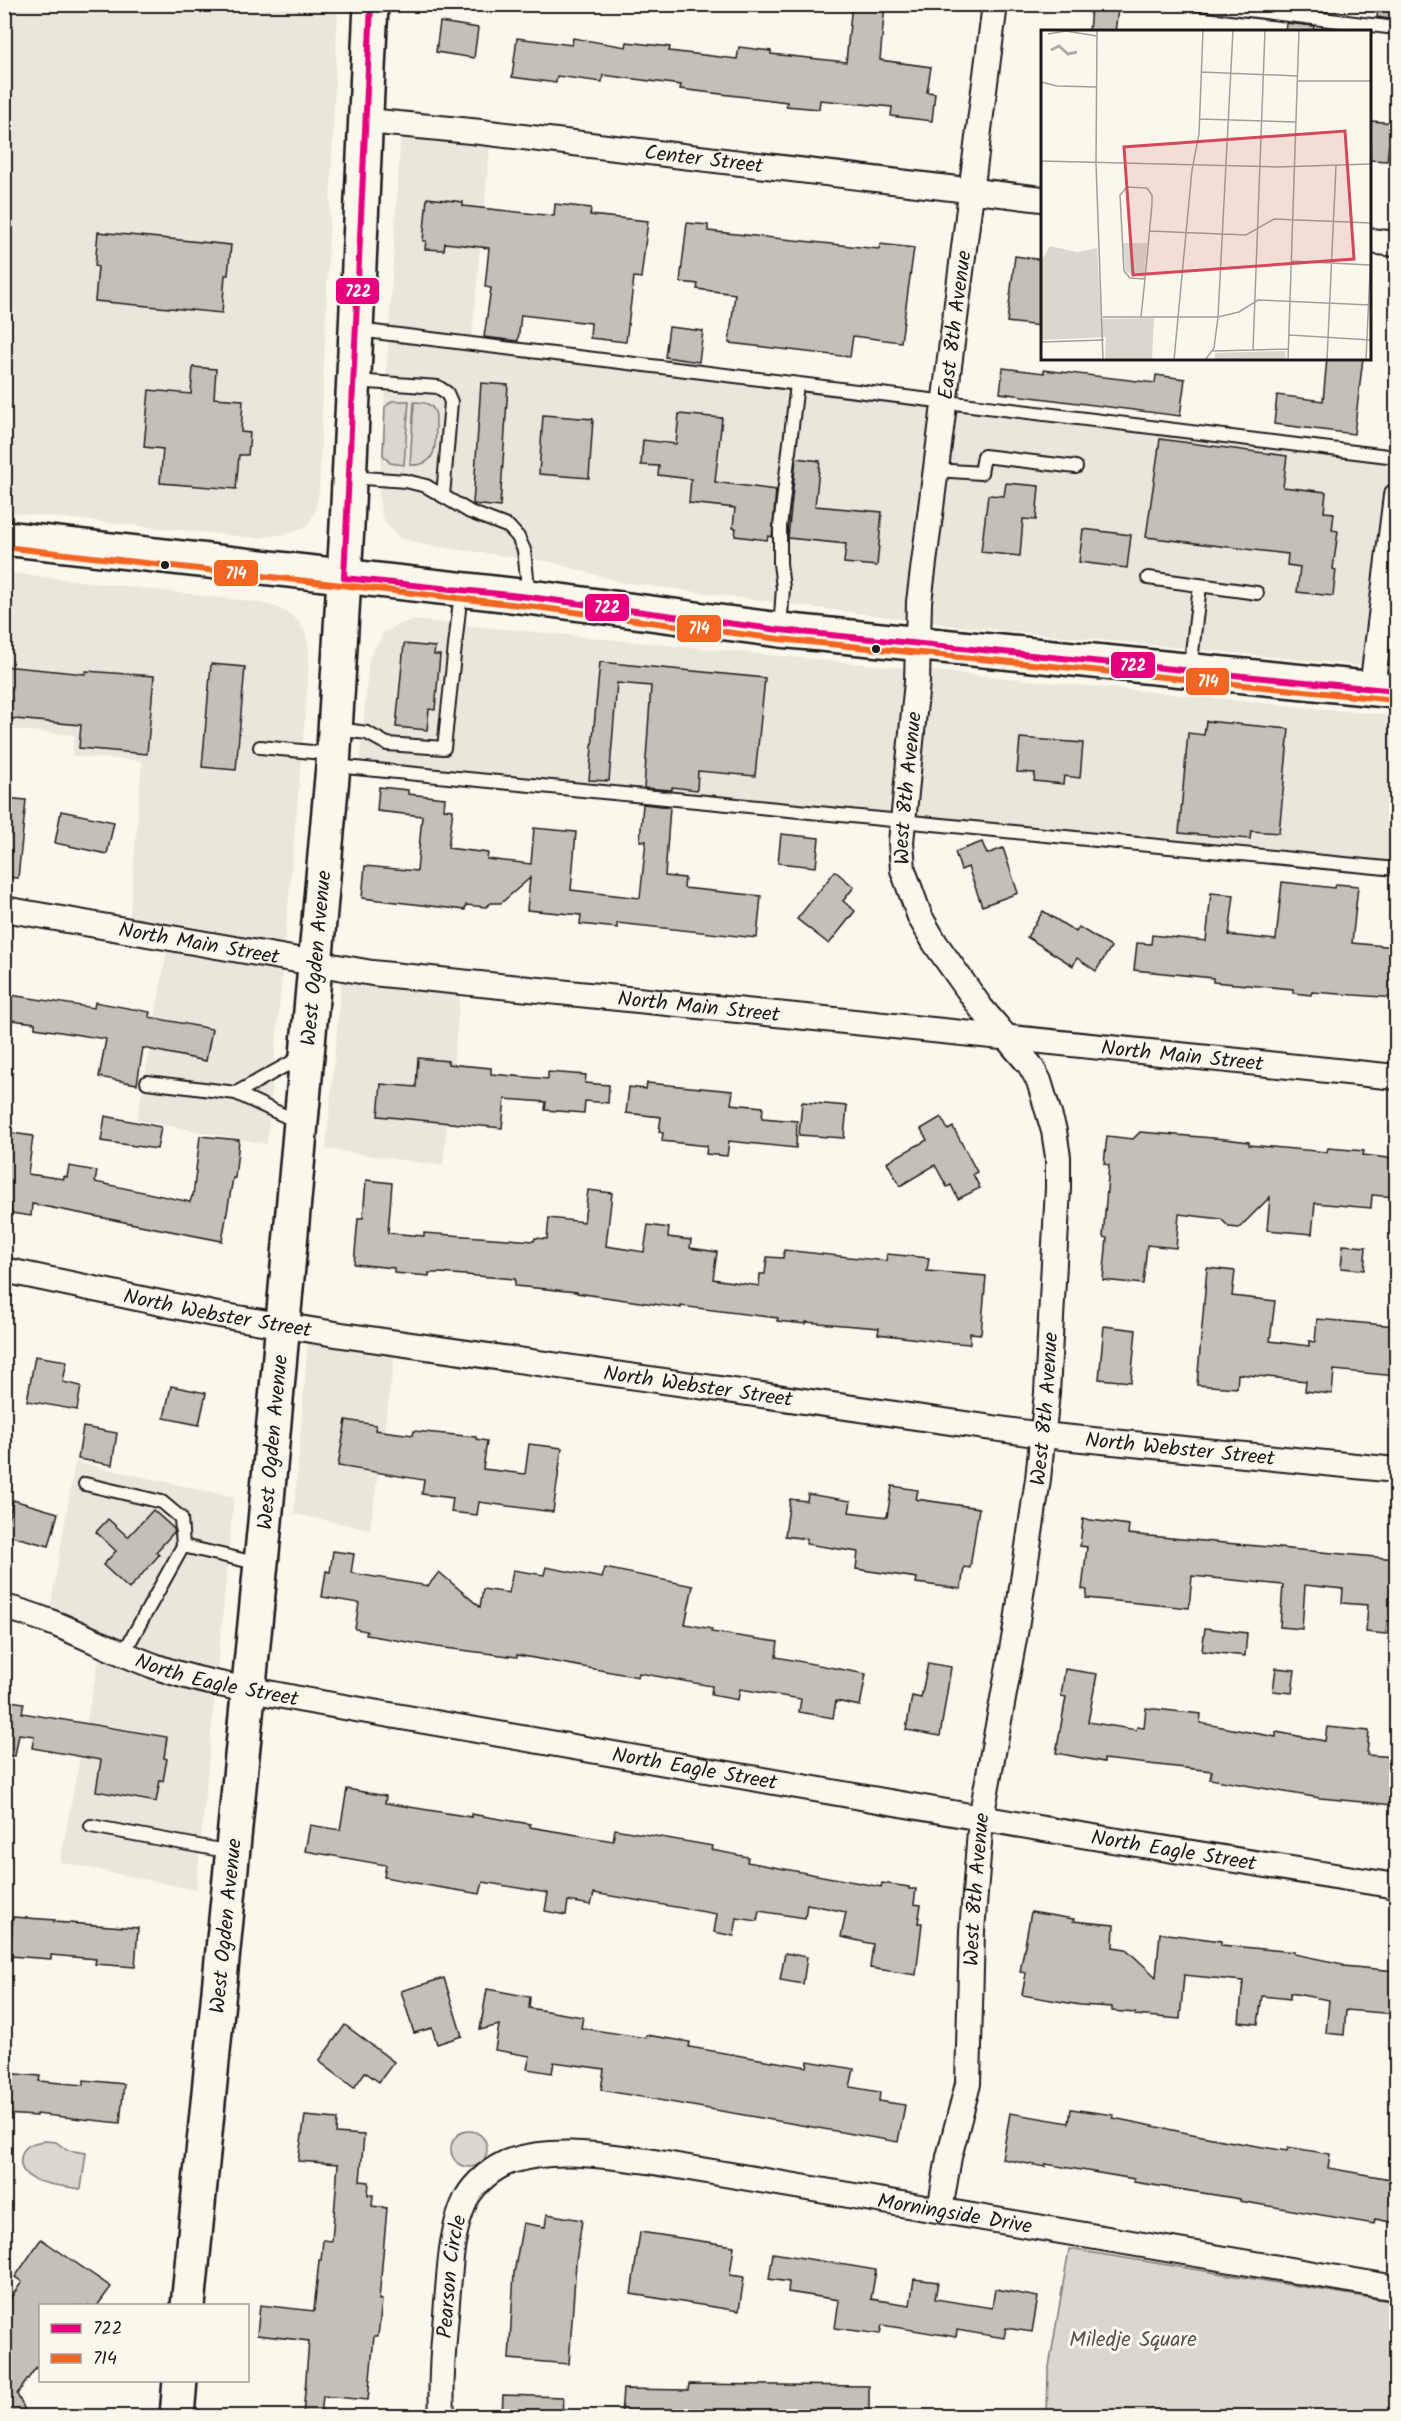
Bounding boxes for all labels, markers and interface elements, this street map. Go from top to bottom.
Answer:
inset map [1041,30,1371,360]
street label: Center Street [642,137,766,184]
street label: East 8th Avenue [930,248,982,402]
line badge: 722 [335,277,380,305]
text: 722 [345,280,371,305]
unlabelled marker [159,559,171,571]
line badge: 714 [213,559,259,587]
text: 714 [225,562,247,587]
line badge: 722 [584,593,630,622]
text: 722 [594,596,620,621]
line badge: 714 [676,614,722,643]
text: 714 [688,617,710,642]
unlabelled marker [870,643,882,655]
line badge: 722 [1110,651,1156,679]
text: 722 [1120,654,1146,679]
line badge: 714 [1185,667,1230,696]
text: 714 [1197,670,1219,695]
street label: West 8th Avenue [886,710,932,866]
street label: West Ogden Avenue [293,869,342,1047]
street label: North Main Street [116,914,283,975]
street label: North Main Street [616,983,782,1032]
street label: North Main Street [1099,1032,1266,1082]
street label: North Webster Street [120,1281,315,1348]
street label: West 8th Avenue [1022,1331,1068,1487]
street label: West Ogden Avenue [249,1353,298,1531]
street label: North Webster Street [601,1358,795,1417]
street label: North Webster Street [1083,1424,1277,1476]
street label: North Eagle Street [130,1645,302,1717]
street label: North Eagle Street [609,1739,780,1800]
street label: West 8th Avenue [956,1810,1000,1967]
street label: North Eagle Street [1089,1822,1259,1881]
street label: West Ogden Avenue [202,1836,252,2015]
street label: Morningside Drive [875,2185,1035,2244]
street label: Pearson Circle [429,2210,477,2340]
legend [39,2304,249,2382]
text: 722 [93,2315,122,2344]
park label: Miledje Square [1069,2324,1197,2357]
text: 714 [93,2345,117,2374]

